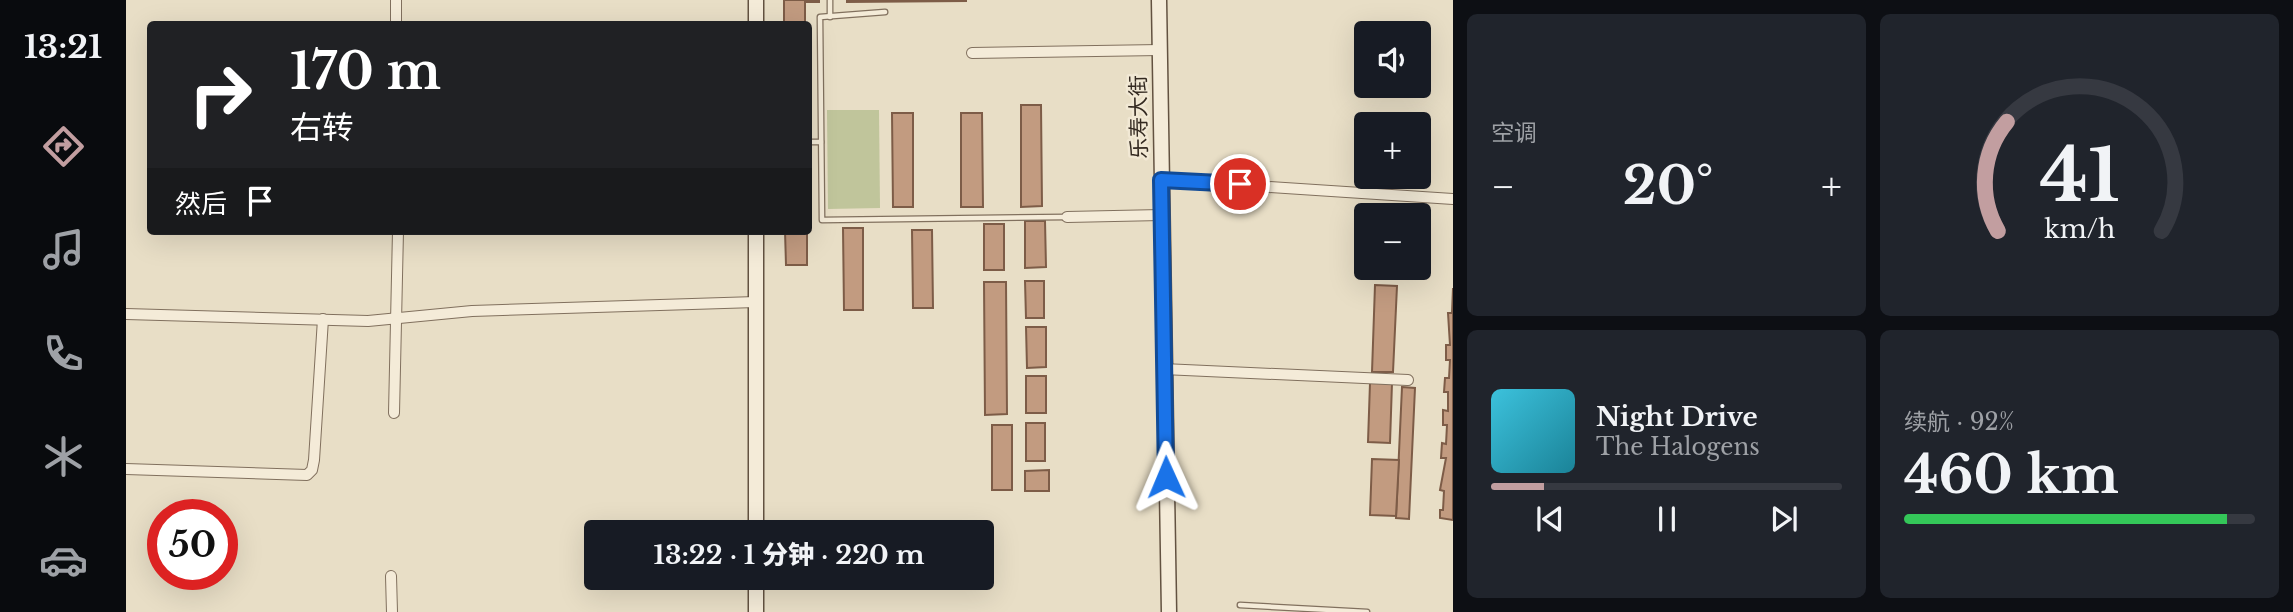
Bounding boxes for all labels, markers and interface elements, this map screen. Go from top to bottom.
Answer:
map controls [1354,21,1431,280]
button: sound [1354,21,1431,98]
text: 13:21 [24,27,102,67]
text: 170 m [290,41,441,102]
icon: right [175,49,266,140]
street label: 乐寿大街 [1125,75,1153,159]
text: 右转 [290,108,354,148]
button: + [1354,112,1431,189]
text: 空调 [1491,119,1537,147]
icon: directions [39,122,88,171]
text: 41 [2039,130,2120,221]
pin [1210,154,1270,214]
text: 20° [1623,154,1713,218]
text: − [1491,163,1515,210]
text: + [1821,163,1842,210]
icon: arrive [1221,165,1259,203]
icon: arrive [241,182,279,220]
text: 然后 [175,188,227,220]
button: − [1354,203,1431,280]
text: km/h [2044,214,2115,245]
icon: music [39,225,88,274]
icon: phone [39,329,88,378]
text: Night Drive [1596,401,1758,433]
text: 续航 · 92% [1904,408,2014,436]
icon: climate [39,432,88,481]
text: The Halogens [1596,433,1760,461]
position arrow [1129,440,1203,514]
text: 460 km [1904,443,2119,507]
speed limit sign: 50 [147,499,238,590]
icon: previous [1531,500,1569,538]
icon: pause [1648,500,1686,538]
icon: next [1765,500,1803,538]
icon: car [39,536,88,585]
text: 13:22 · 1 分钟 · 220 m [654,539,924,571]

